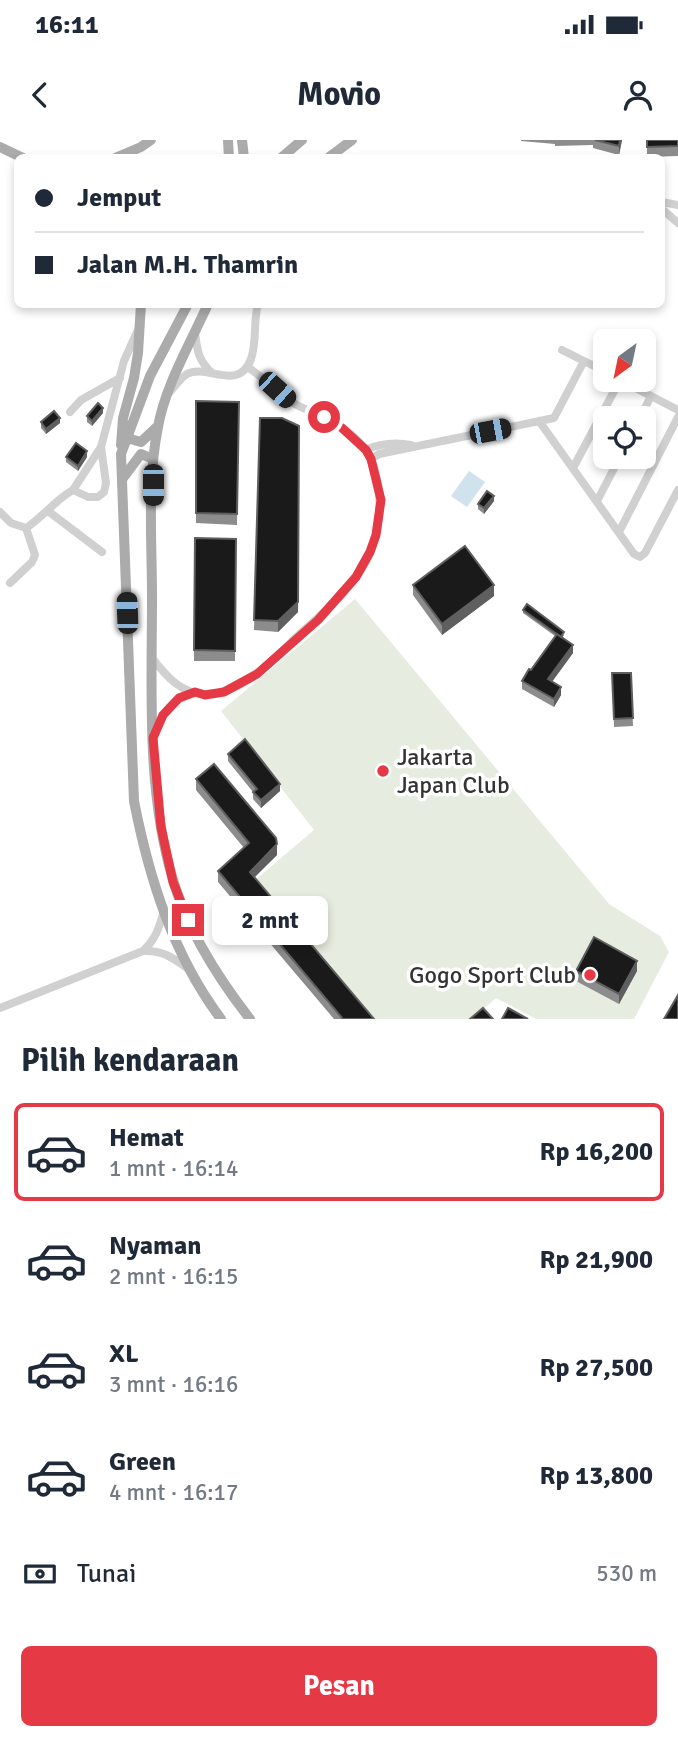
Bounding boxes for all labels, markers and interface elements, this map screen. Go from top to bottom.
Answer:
text: 16:11 [35,9,99,41]
text: Movio [297,75,381,114]
icon: back [21,76,59,114]
icon: person [619,76,657,114]
text: Jemput [77,182,161,214]
text: Jalan M.H. Thamrin [77,249,298,281]
north arrow [593,329,656,392]
map controls [593,329,656,469]
car [255,368,300,412]
route start [308,401,340,433]
button: locate [593,406,656,469]
car [468,417,513,445]
car [143,464,164,506]
car [116,592,139,634]
place label: Jakarta Japan Club [397,742,510,800]
marker: Jakarta Japan Club [375,763,391,779]
callout: 2 mnt [212,896,328,944]
route end [172,904,204,936]
text: 2 mnt [241,906,299,935]
place label: Gogo Sport Club [409,960,576,990]
marker: Gogo Sport Club [582,967,598,983]
text: Pilih kendaraan [21,1041,239,1080]
icon: car [25,1121,88,1184]
text: Hemat [109,1122,184,1154]
text: Rp 16,200 [539,1136,653,1168]
text: 1 mnt · 16:14 [109,1154,238,1183]
icon: car [25,1229,88,1292]
text: Nyaman [109,1230,202,1262]
text: Rp 21,900 [539,1244,653,1276]
text: 2 mnt · 16:15 [109,1262,238,1291]
icon: car [25,1337,88,1400]
text: XL [109,1338,139,1370]
text: Rp 27,500 [539,1352,653,1384]
text: 3 mnt · 16:16 [109,1370,238,1399]
icon: car [25,1445,88,1508]
text: Green [109,1446,176,1478]
text: Rp 13,800 [539,1460,653,1492]
text: 4 mnt · 16:17 [109,1478,238,1507]
icon: cash [21,1555,59,1593]
text: Tunai [77,1558,136,1590]
text: 530 m [596,1559,657,1588]
button: Pesan [21,1646,657,1726]

